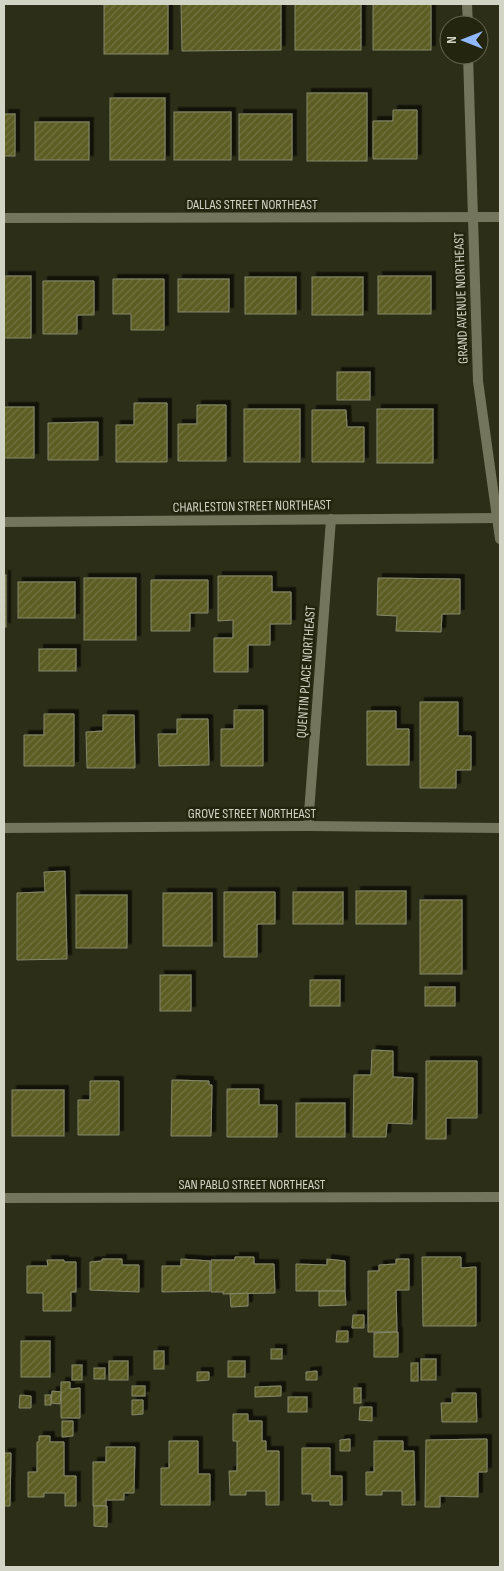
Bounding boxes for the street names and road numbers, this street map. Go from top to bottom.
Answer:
street label: DALLAS STREET NORTHEAST [186,196,318,213]
street label: GRAND AVENUE NORTHEAST [450,232,472,364]
street label: CHARLESTON STREET NORTHEAST [172,496,332,516]
street label: QUENTIN PLACE NORTHEAST [293,605,319,739]
street label: GROVE STREET NORTHEAST [188,805,316,822]
street label: SAN PABLO STREET NORTHEAST [178,1176,326,1193]

